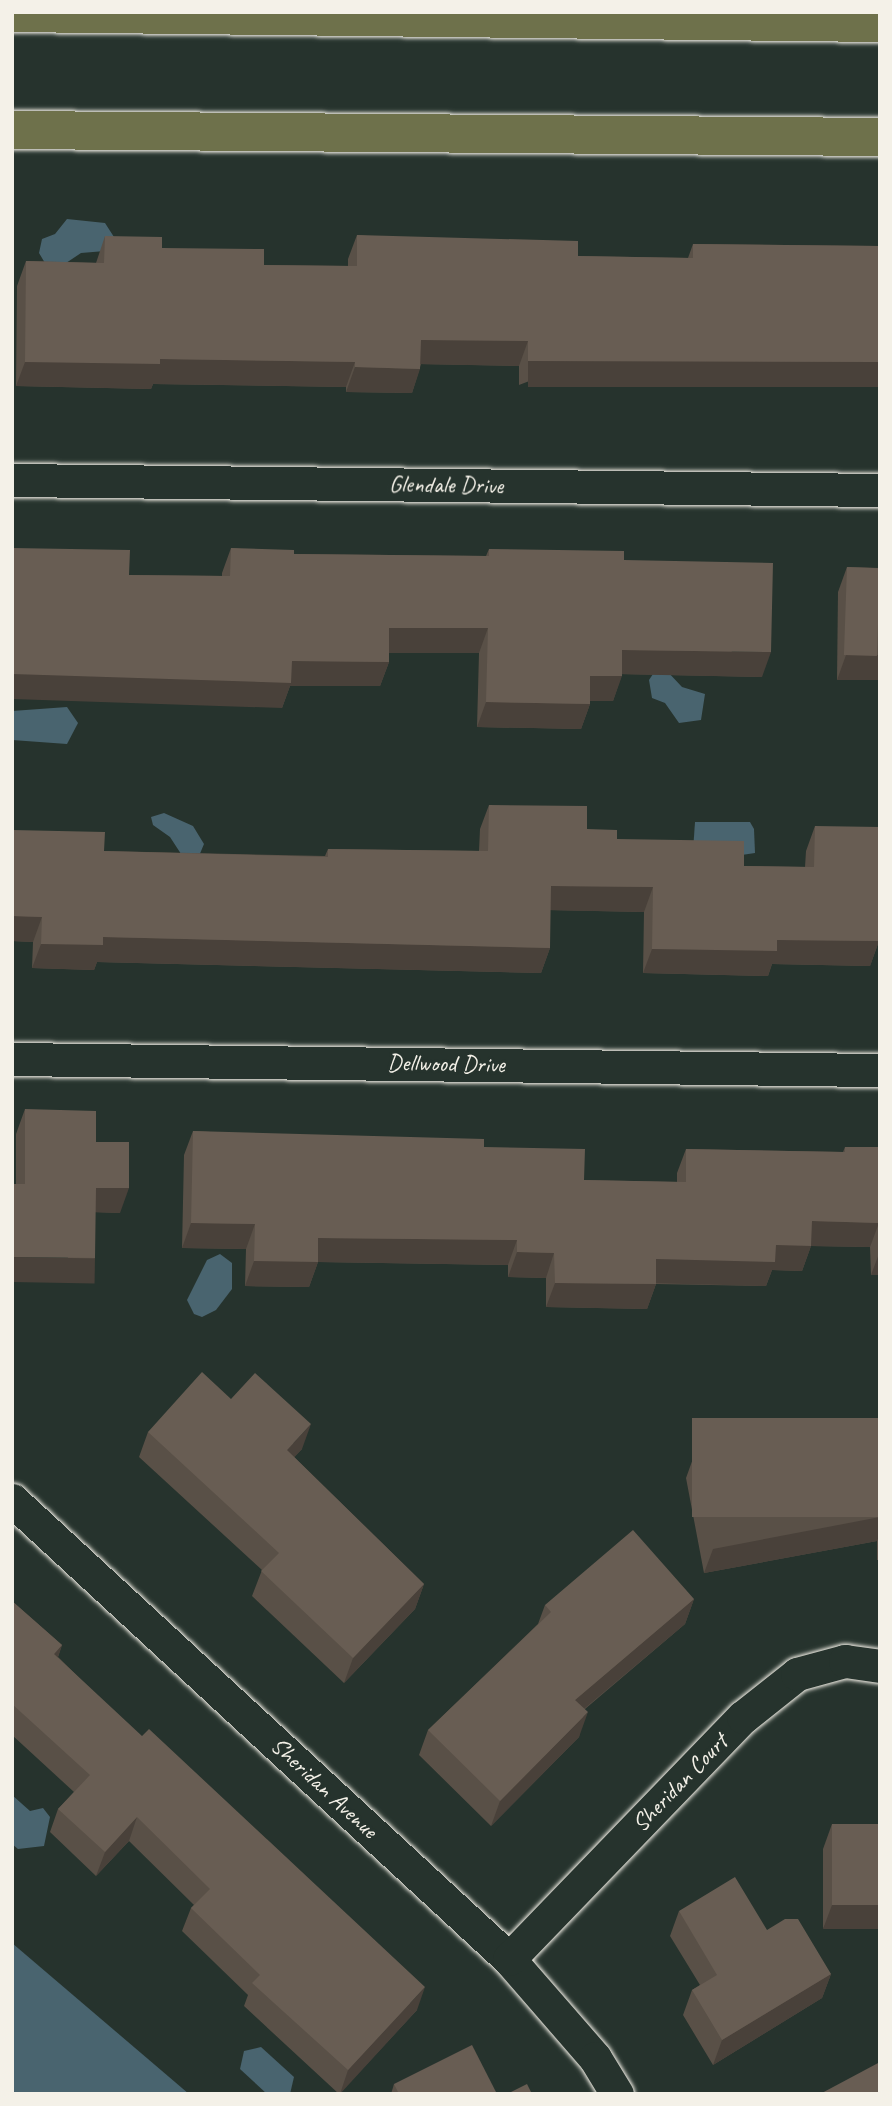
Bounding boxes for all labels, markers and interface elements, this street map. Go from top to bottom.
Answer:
street label: Glendale Drive [389,470,503,500]
street label: Dellwood Drive [387,1049,505,1079]
street label: Sheridan Court [626,1728,734,1838]
street label: Sheridan Avenue [265,1731,383,1845]

